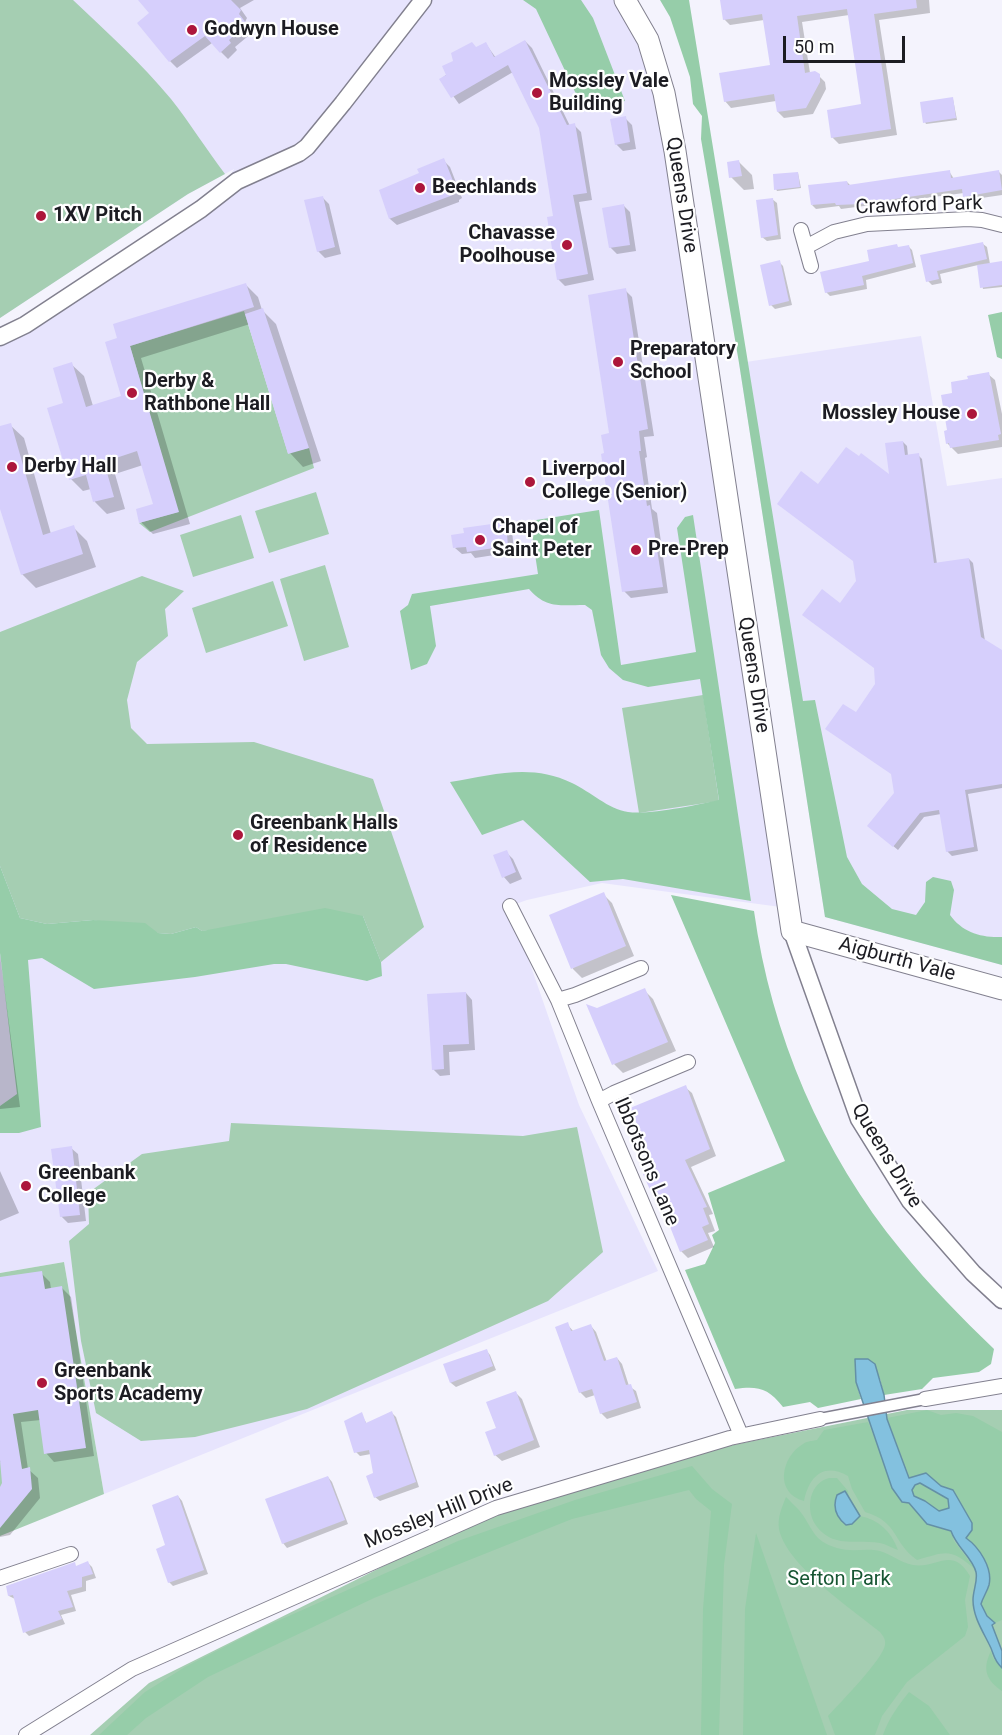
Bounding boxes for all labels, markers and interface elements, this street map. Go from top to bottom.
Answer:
place label: Godwyn House [204,18,339,42]
marker: Godwyn House [185,23,199,37]
scale bar [786,24,908,62]
text: 50 m [794,36,834,57]
place label: Mossley Vale Building [549,70,669,117]
marker: Mossley Vale Building [530,86,544,100]
street label: Queens Drive [660,135,702,255]
place label: Beechlands [432,176,537,200]
marker: Beechlands [413,181,427,195]
street label: Crawford Park [855,192,983,220]
place label: 1XV Pitch [53,204,142,228]
marker: 1XV Pitch [34,209,48,223]
place label: Chavasse Poolhouse [460,222,555,269]
marker: Chavasse Poolhouse [560,238,574,252]
place label: Preparatory School [630,338,736,385]
marker: Preparatory School [611,355,625,369]
place label: Derby & Rathbone Hall [144,370,270,417]
marker: Derby & Rathbone Hall [125,386,139,400]
place label: Mossley House [822,402,960,426]
marker: Mossley House [965,407,979,421]
place label: Derby Hall [24,455,117,479]
place label: Liverpool College (Senior) [542,458,687,505]
marker: Derby Hall [5,460,19,474]
marker: Liverpool College (Senior) [523,475,537,489]
place label: Chapel of Saint Peter [492,516,592,563]
marker: Chapel of Saint Peter [473,533,487,547]
place label: Pre-Prep [648,538,729,562]
marker: Pre-Prep [629,543,643,557]
street label: Queens Drive [732,615,774,735]
place label: Greenbank Halls of Residence [250,812,398,859]
marker: Greenbank Halls of Residence [231,828,245,842]
street label: Aigburth Vale [836,933,958,987]
street label: Ibbotsons Lane [608,1094,684,1230]
street label: Queens Drive [846,1100,926,1212]
place label: Greenbank College [38,1162,135,1209]
marker: Greenbank College [19,1179,33,1193]
place label: Greenbank Sports Academy [54,1360,203,1407]
marker: Greenbank Sports Academy [35,1376,49,1390]
street label: Mossley Hill Drive [361,1473,517,1555]
park label: Sefton Park [787,1568,891,1592]

